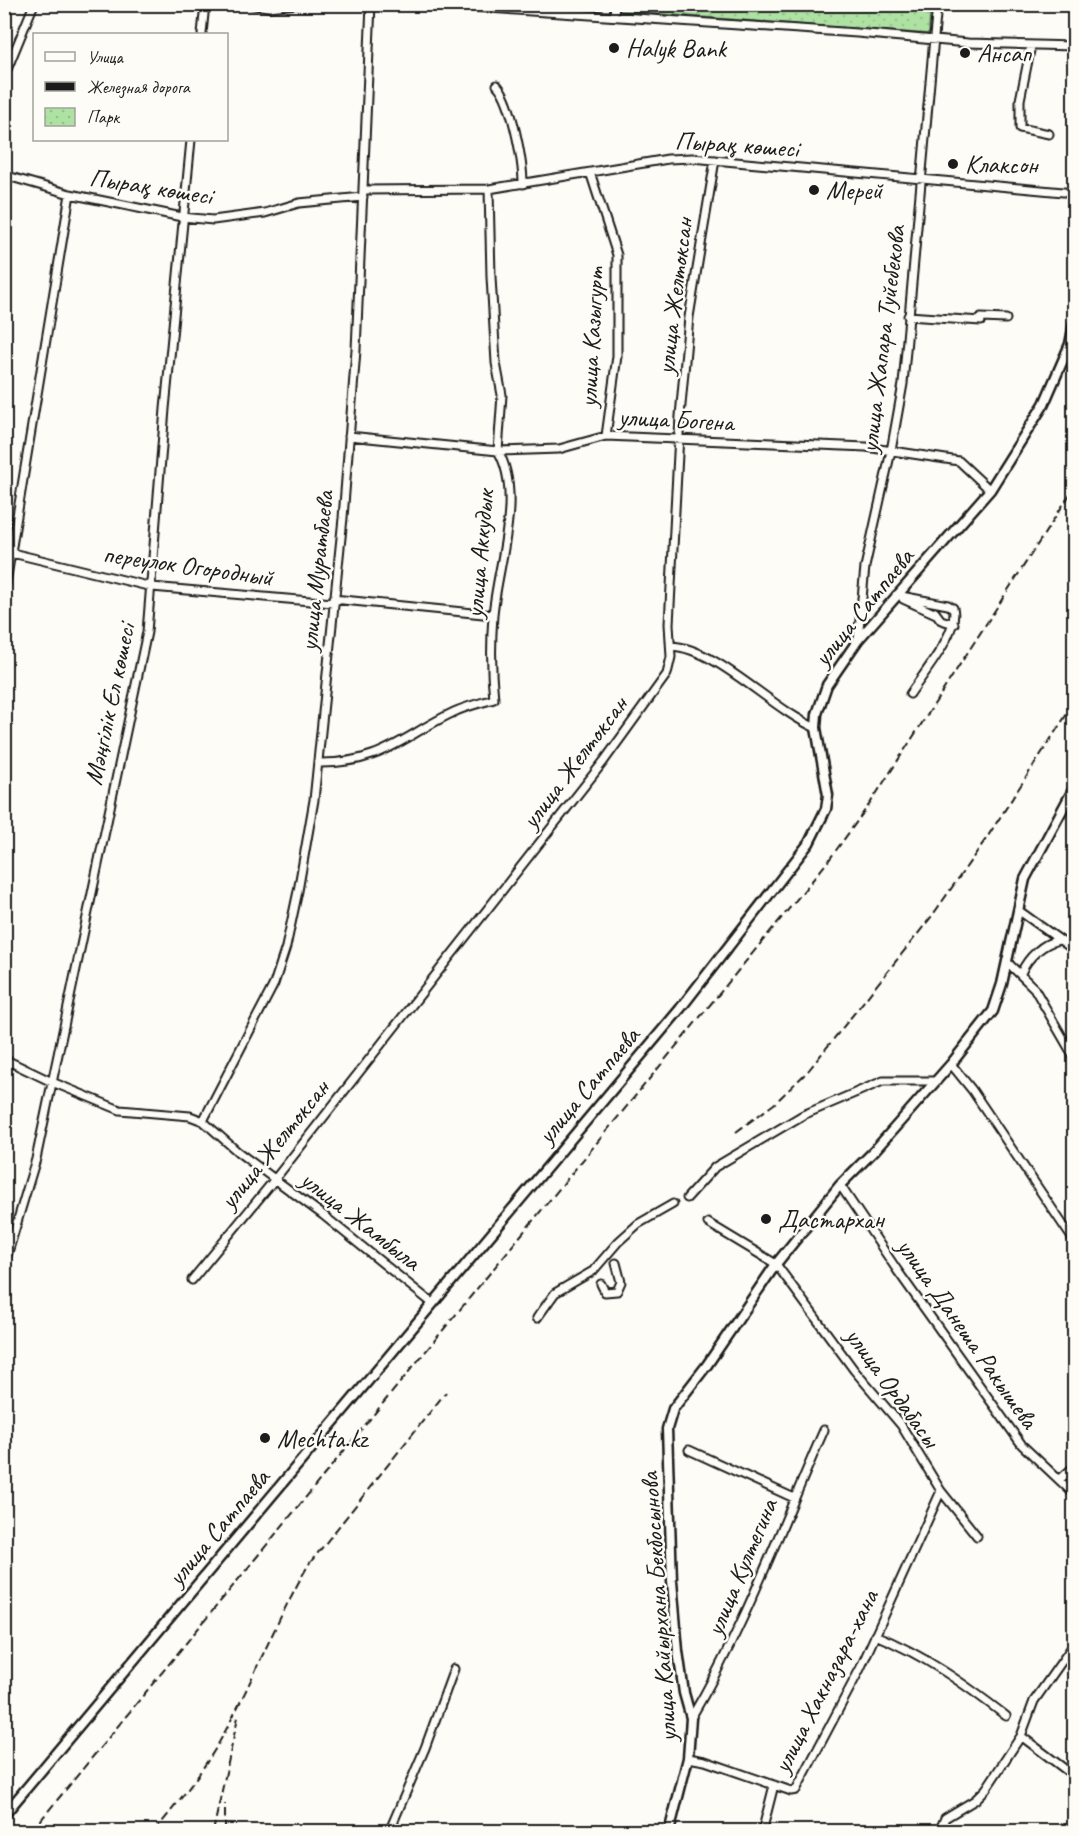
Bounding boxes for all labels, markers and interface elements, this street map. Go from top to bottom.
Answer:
place label: Halyk Bank [626,32,727,65]
legend [33,33,228,141]
place label: Ансап [977,37,1032,70]
marker: Halyk Bank [607,41,621,55]
text: Улица [87,46,124,68]
marker: Ансап [958,46,972,60]
text: Железная дорога [87,76,191,99]
text: Парк [87,106,121,128]
street label: Пырақ көшесі [674,124,803,165]
place label: Клаксон [965,148,1039,181]
marker: Клаксон [946,157,960,171]
street label: Пырақ көшесі [87,161,218,213]
place label: Мерей [826,174,884,207]
marker: Мерей [807,183,821,197]
street label: улица Желтоксан [648,215,701,378]
street label: улица Жапара Туйебекова [852,222,913,457]
street label: улица Казыгурт [571,265,612,410]
street label: улица Богена [616,400,737,439]
street label: улица Аккудык [457,486,502,622]
street label: улица Муратбаева [291,488,341,655]
street label: переулок Огородный [101,537,277,594]
street label: улица Сатпаева [804,540,922,675]
street label: Мәңгілік Ел көшесі [76,617,143,788]
street label: улица Желтоксан [513,688,636,837]
street label: улица Сатпаева [529,1019,648,1152]
street label: улица Желтоксан [211,1072,338,1217]
street label: улица Жамбыла [292,1162,429,1279]
place label: Дастархан [778,1203,885,1236]
marker: Дастархан [759,1212,773,1226]
street label: улица Данеша Ракышева [888,1230,1047,1436]
street label: улица Ордабасы [837,1319,949,1456]
place label: Mechta.kz [277,1422,370,1455]
marker: Mechta.kz [258,1431,272,1445]
street label: улица Сатпаева [159,1461,278,1594]
street label: улица Кайырхана Бекбосынова [632,1469,685,1745]
street label: улица Култегина [697,1492,786,1643]
street label: улица Хакназара-хана [764,1583,887,1780]

